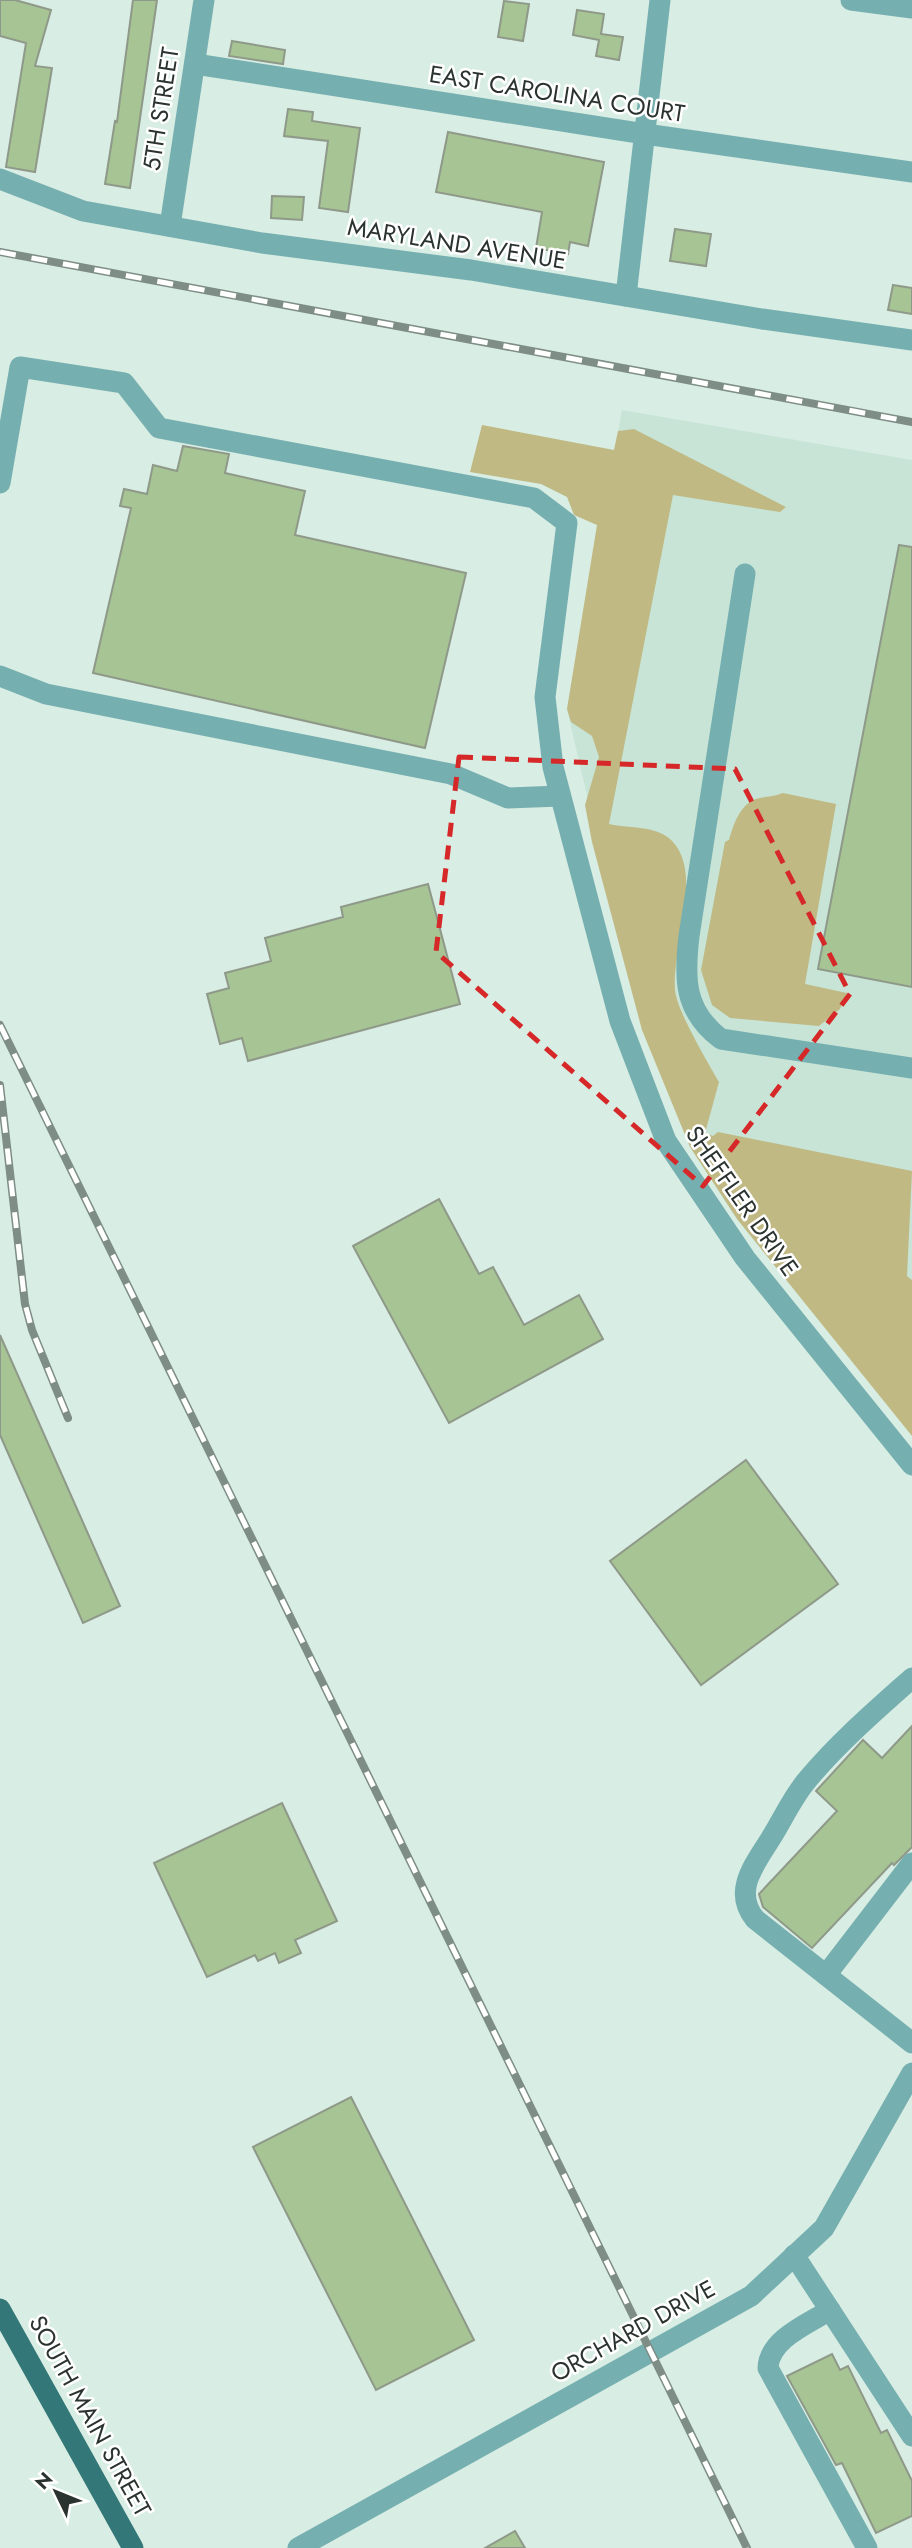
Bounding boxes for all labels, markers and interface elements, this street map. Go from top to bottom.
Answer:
street label: 5TH STREET [133,45,188,173]
street label: EAST CAROLINA COURT [427,56,687,131]
street label: MARYLAND AVENUE [345,209,569,278]
street label: SHEFFLER DRIVE [677,1118,807,1283]
street label: ORCHARD DRIVE [544,2271,721,2390]
street label: SOUTH MAIN STREET [23,2311,157,2521]
north arrow [21,2457,91,2527]

